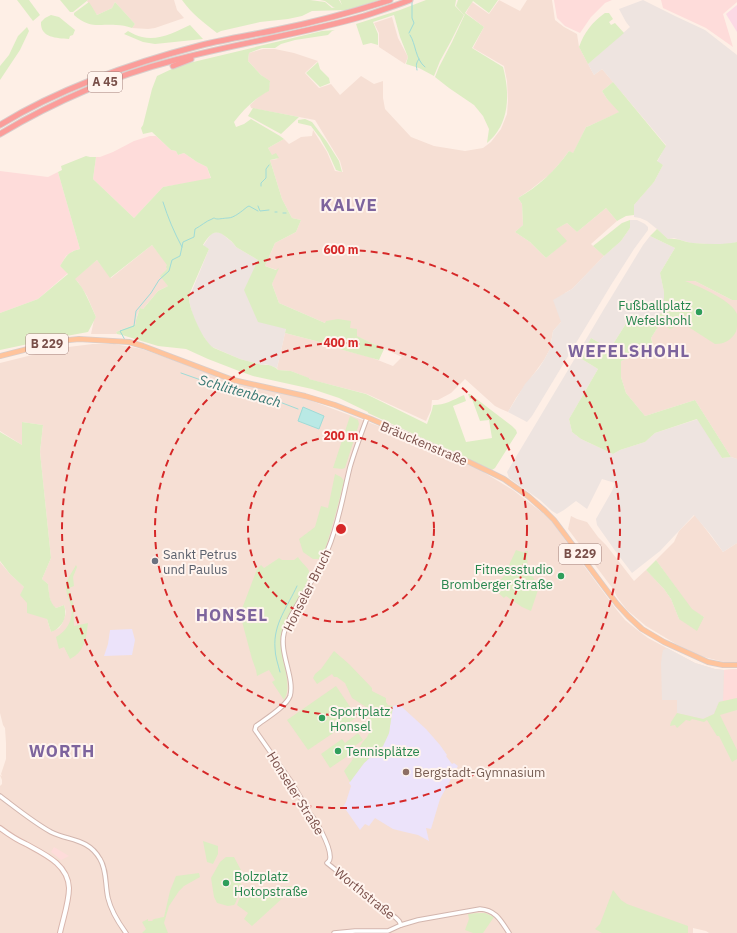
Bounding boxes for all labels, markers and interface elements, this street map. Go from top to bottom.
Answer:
road number: A 45 [88,72,122,92]
district label: KALVE [320,194,378,216]
text: 600 m [323,242,359,257]
place label: Fußballplatz Wefelshohl [618,297,691,329]
marker: Fußballplatz Wefelshohl [694,307,704,317]
road number: B 229 [26,334,68,354]
text: 400 m [323,335,359,350]
district label: WEFELSHOHL [568,340,690,362]
water label: Schlittenbach [197,371,283,411]
street label: Bräuckenstraße [378,417,470,469]
text: 200 m [323,428,359,443]
centre of rings [334,522,348,536]
road number: B 229 [559,544,601,564]
place label: Sankt Petrus und Paulus [163,546,237,578]
street label: Honseler Bruch [279,546,336,634]
marker: Sankt Petrus und Paulus [150,556,160,566]
place label: Fitnessstudio Bromberger Straße [441,561,553,593]
marker: Fitnessstudio Bromberger Straße [556,571,566,581]
district label: HONSEL [196,604,268,626]
place label: Sportplatz Honsel [330,703,390,735]
marker: Sportplatz Honsel [317,713,327,723]
district label: WORTH [29,740,95,762]
place label: Tennisplätze [346,743,420,760]
marker: Tennisplätze [333,746,343,756]
street label: Honseler Straße [263,748,328,838]
place label: Bergstadt-Gymnasium [414,764,545,781]
marker: Bergstadt-Gymnasium [401,767,411,777]
street label: Worthstraße [331,864,399,923]
place label: Bolzplatz Hotopstraße [234,868,308,900]
marker: Bolzplatz Hotopstraße [221,878,231,888]

